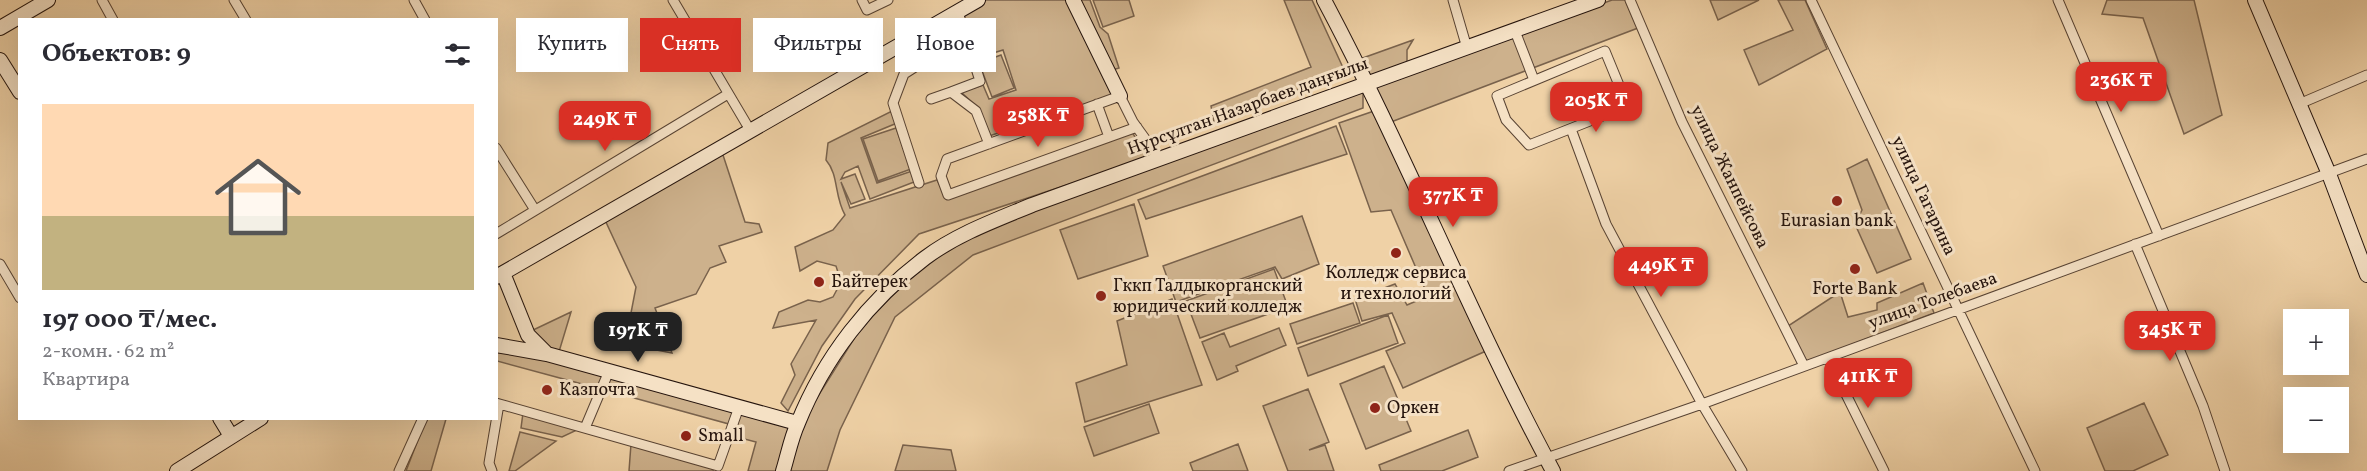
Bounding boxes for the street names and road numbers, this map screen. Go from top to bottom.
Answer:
street label: Нұрсұлтан Назарбаев даңғылы [1124,52,1372,162]
street label: улица Жанпейсова [1683,101,1775,253]
street label: улица Гагарина [1884,132,1962,260]
street label: улица Толебаева [1865,266,2001,336]

